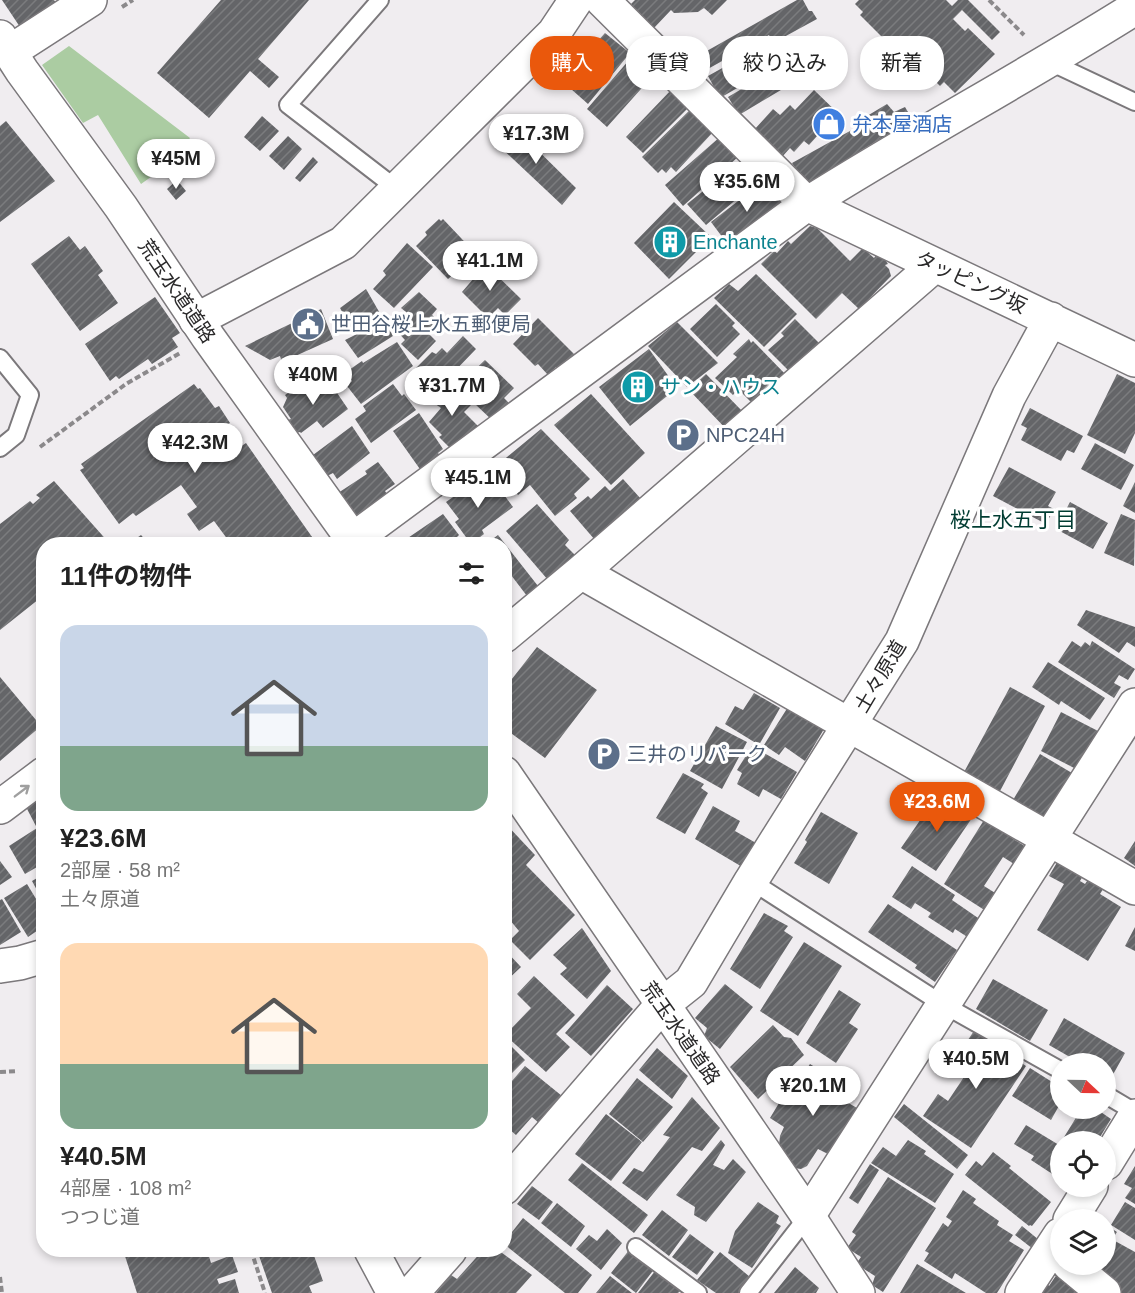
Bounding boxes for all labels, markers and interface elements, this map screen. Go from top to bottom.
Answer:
chip: 購入 [530,36,614,90]
chip: 賃貸 [626,36,710,90]
chip: 絞り込み [722,36,848,90]
chip: 新着 [860,36,944,90]
shop icon: 弁本屋酒店 [811,106,847,142]
place label: 弁本屋酒店 [852,113,952,135]
pin: ¥17.3M [487,114,585,165]
text: ¥17.3M [503,122,569,144]
pin: ¥45M [140,139,212,190]
text: ¥45M [151,147,201,169]
pin: ¥35.6M [698,162,796,213]
text: ¥35.6M [714,170,780,192]
building icon: Enchante [652,224,688,260]
place label: Enchante [693,231,778,253]
street label: 荒玉水道道路 [134,235,220,347]
pin: ¥41.1M [441,241,539,292]
street label: タッピング坂 [912,247,1030,317]
text: ¥41.1M [457,249,523,271]
public building icon: 世田谷桜上水五郵便局 [290,306,326,342]
place label: 世田谷桜上水五郵便局 [331,313,531,335]
pin: ¥40M [277,355,349,406]
text: ¥40M [288,363,338,385]
pin: ¥31.7M [403,366,501,417]
building icon: サン・ハウス [620,369,656,405]
text: ¥31.7M [419,374,485,396]
place label: サン・ハウス [661,376,781,398]
parking icon: NPC24H [665,417,701,453]
pin: ¥42.3M [146,423,244,474]
place label: NPC24H [706,424,785,446]
text: ¥42.3M [162,431,228,453]
pin: ¥45.1M [429,458,527,509]
text: ¥45.1M [445,466,511,488]
district label: 桜上水五丁目 [950,508,1076,531]
icon: filters [455,557,488,590]
text: 11件の物件 [60,561,192,591]
street label: 土々原道 [850,636,910,716]
icon: home [220,664,328,772]
parking icon: 三井のリパーク [586,736,622,772]
place label: 三井のリパーク [627,743,767,765]
pin: ¥23.6M [888,782,986,833]
one-way arrow [13,784,29,797]
text: ¥23.6M [904,790,970,812]
text: ¥23.6M [60,823,147,853]
text: 2部屋 · 58 m² [60,859,180,881]
text: 土々原道 [60,888,140,910]
street label: 荒玉水道道路 [638,978,724,1088]
icon: home [220,982,328,1090]
pin: ¥40.5M [927,1039,1025,1090]
text: ¥40.5M [943,1047,1009,1069]
north arrow [1050,1053,1116,1119]
map controls [1050,1053,1116,1275]
pin: ¥20.1M [764,1066,862,1117]
text: ¥20.1M [780,1074,846,1096]
button: locate [1050,1131,1116,1197]
text: ¥40.5M [60,1141,147,1171]
text: 4部屋 · 108 m² [60,1177,191,1199]
text: つつじ道 [60,1206,140,1228]
button: layers [1050,1209,1116,1275]

